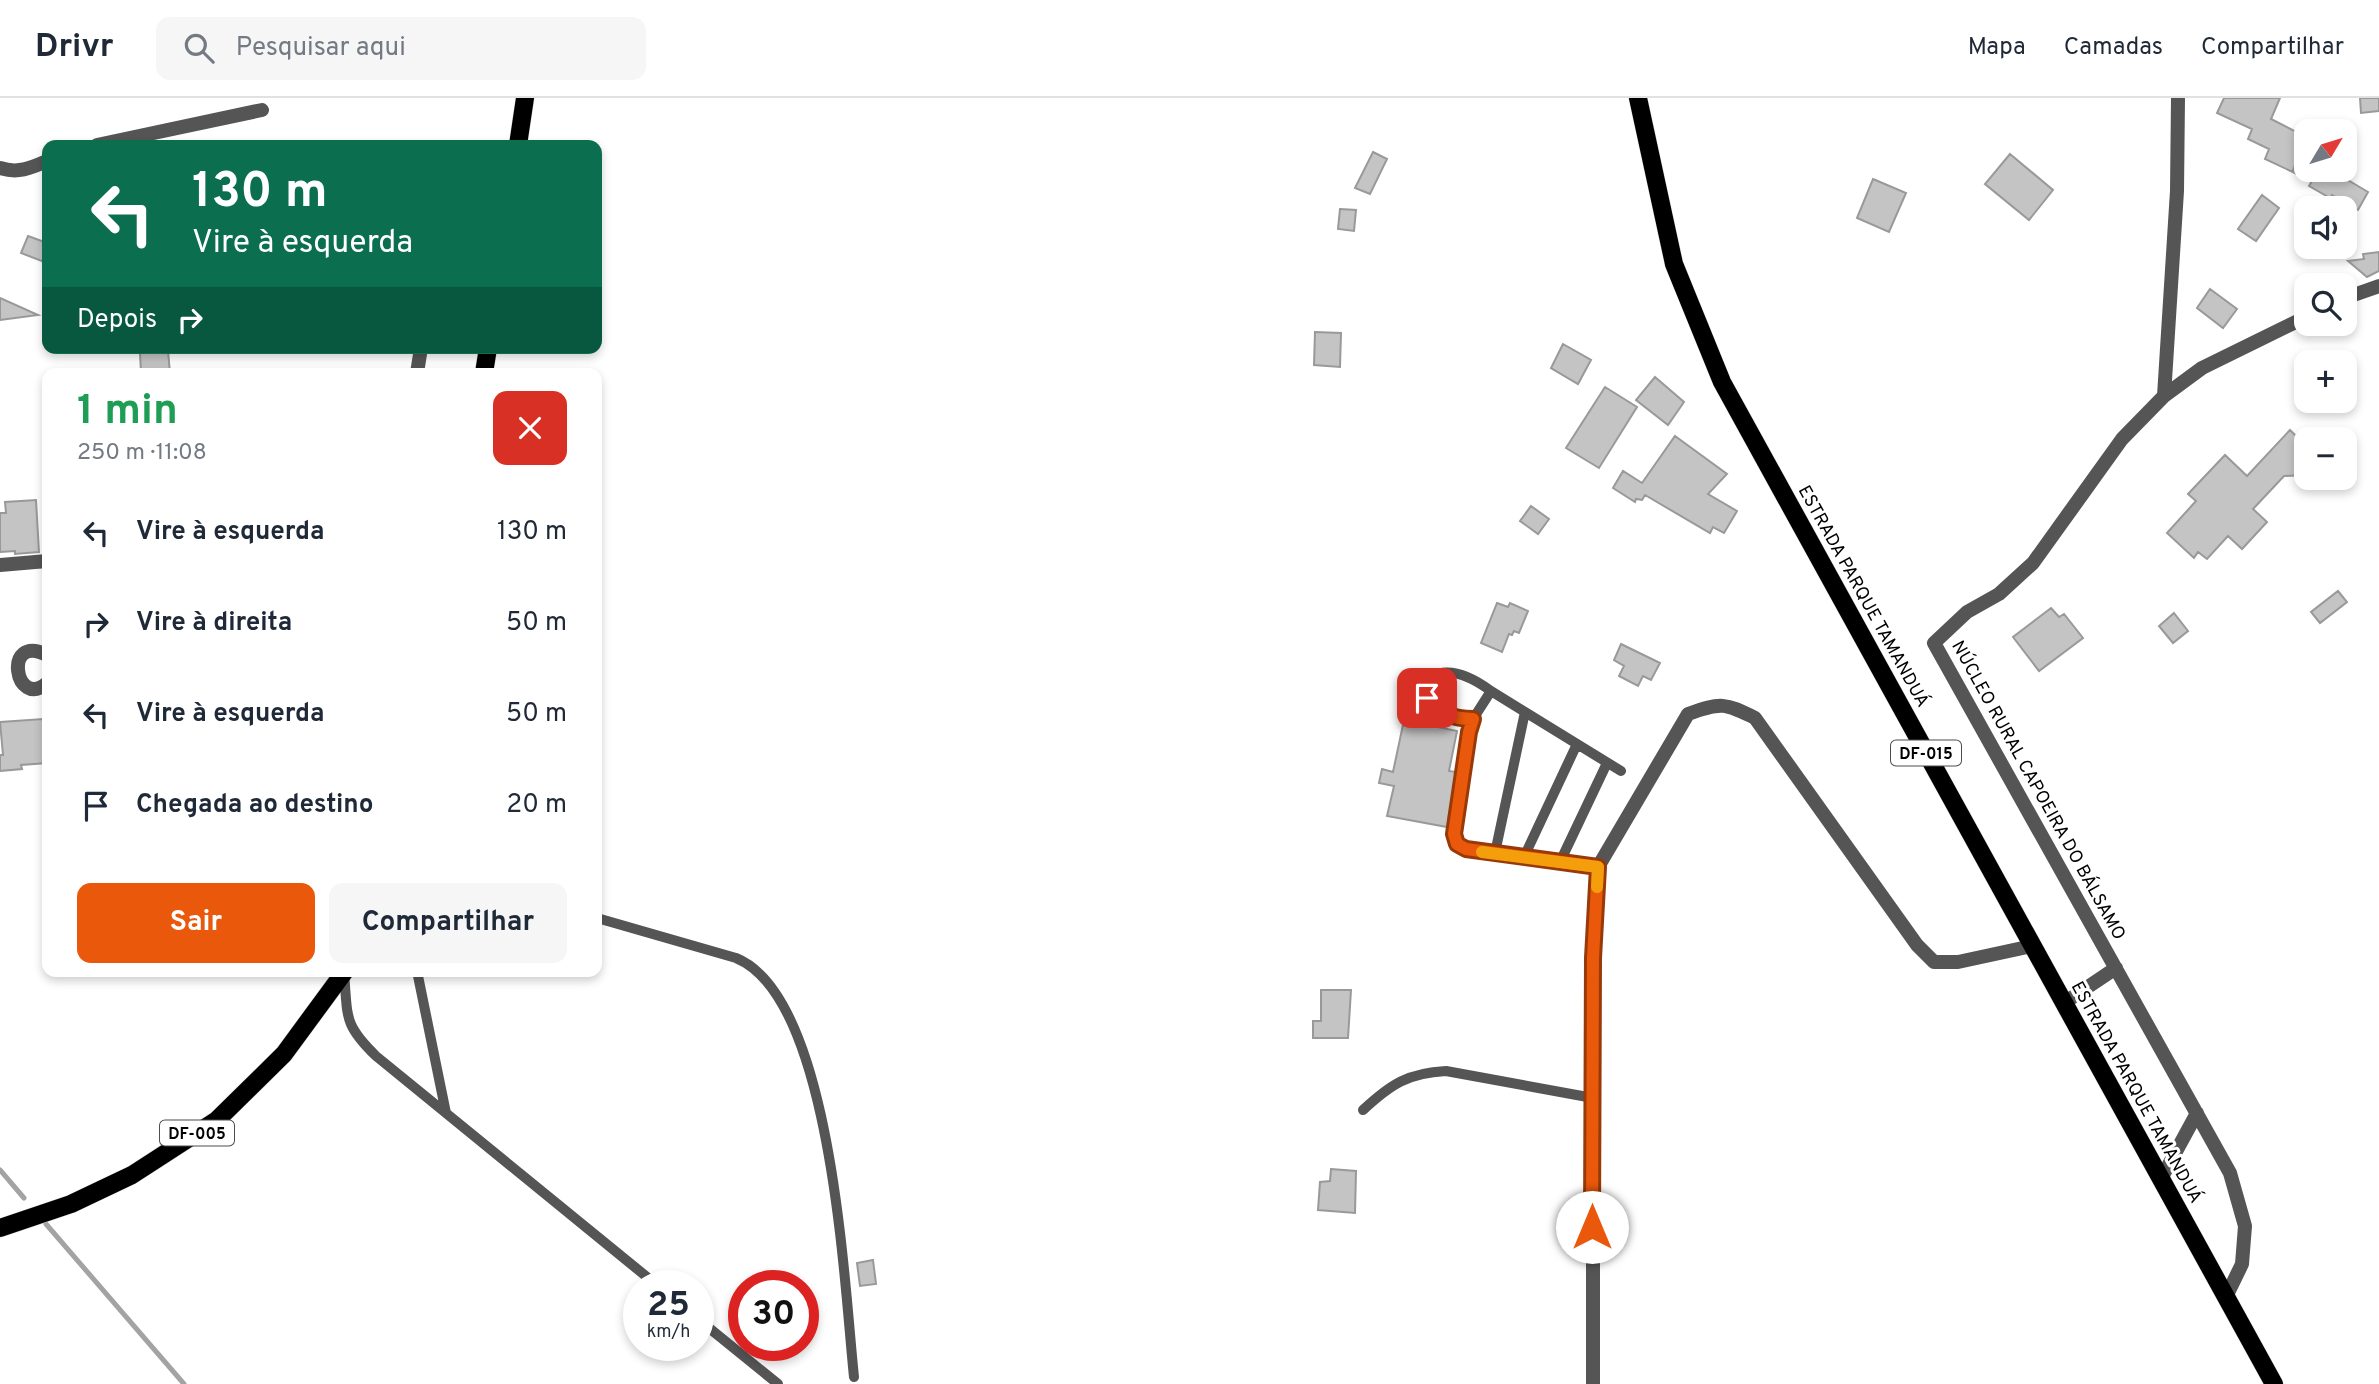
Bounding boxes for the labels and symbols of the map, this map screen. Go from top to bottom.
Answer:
north arrow [2294,119,2357,182]
street label: ESTRADA PARQUE TAMANDUÁ [1792,481,1935,712]
street label: NÚCLEO RURAL CAPOEIRA DO BÁLSAMO [1945,636,2132,944]
pin [1397,668,1457,728]
road number: DF-015 [1891,740,1961,766]
street label: ESTRADA PARQUE TAMANDUÁ [2065,977,2208,1208]
road number: DF-005 [160,1121,234,1146]
position arrow [1555,1190,1629,1264]
speed limit sign: 30 [728,1270,819,1361]

